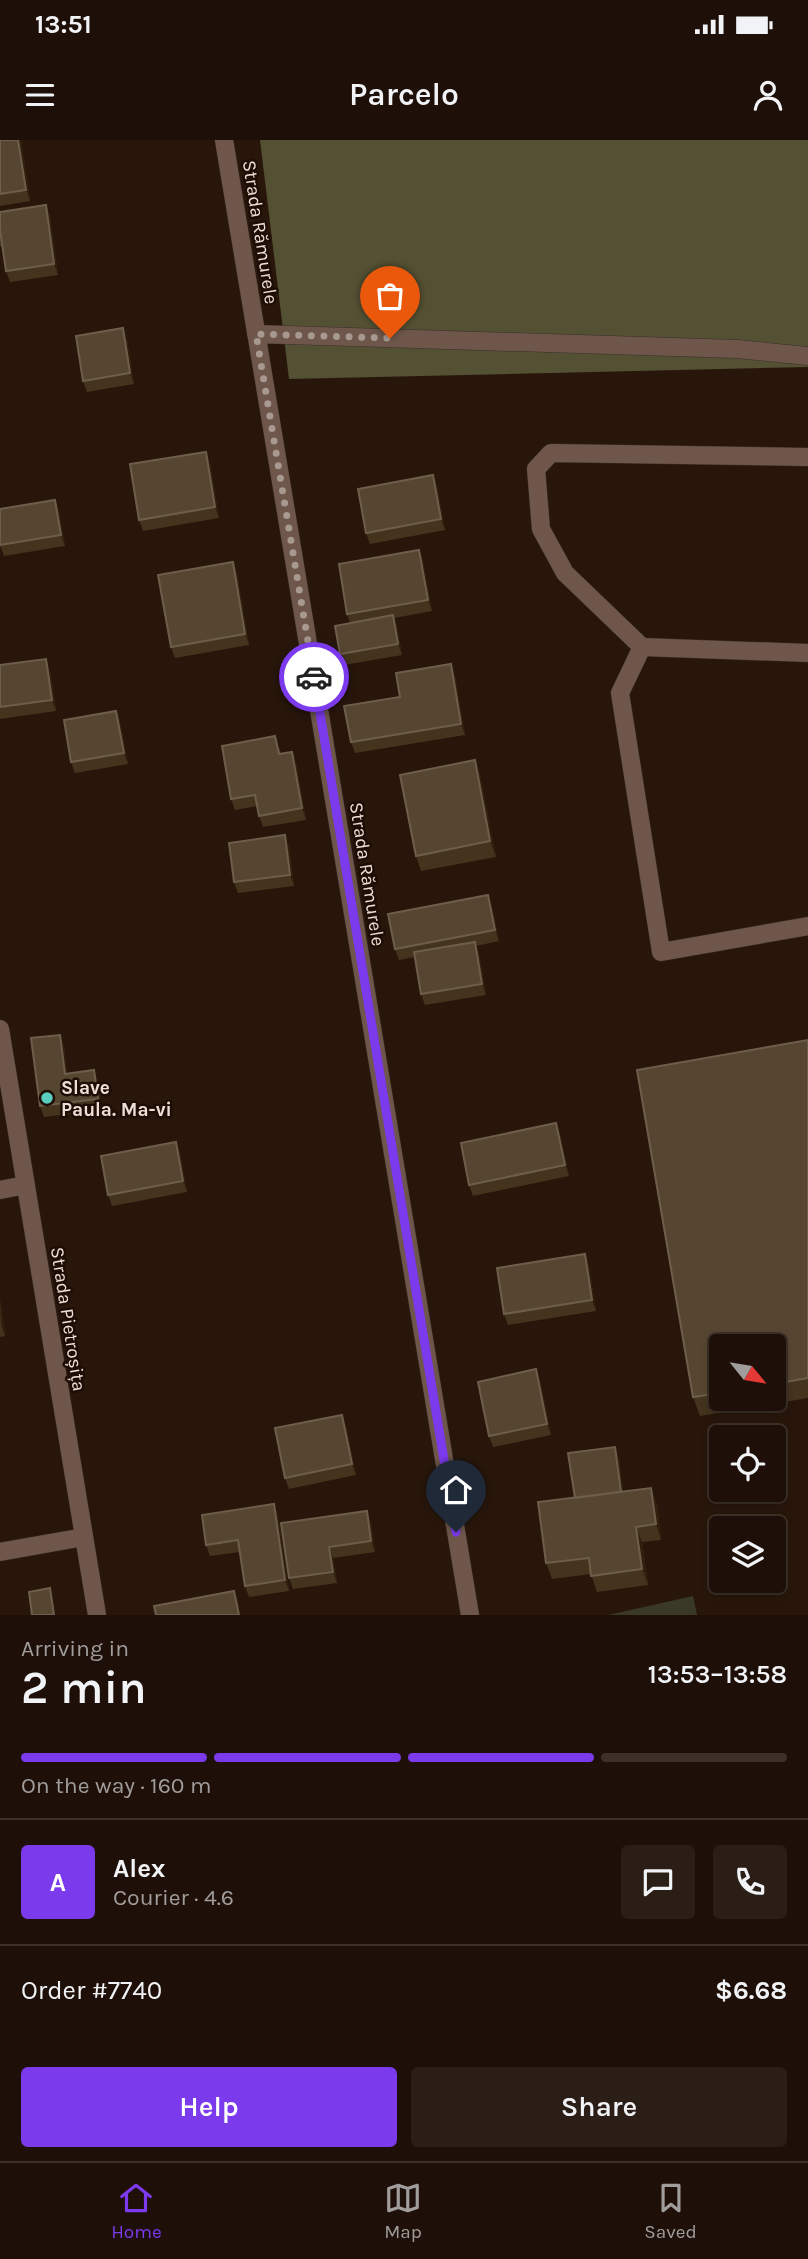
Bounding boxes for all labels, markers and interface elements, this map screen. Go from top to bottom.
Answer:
text: 13:51 [35,9,92,40]
icon: menu [21,76,59,114]
text: Parcelo [349,76,459,113]
icon: person [749,76,787,114]
street label: Strada Rămurele [238,159,282,306]
pin [360,266,420,338]
icon: bag [371,277,409,315]
courier [279,642,349,712]
icon: car [295,658,333,696]
street label: Strada Rămurele [345,801,389,948]
place label: Slave Paula. Ma-vi [61,1077,172,1121]
marker: Slave Paula. Ma-vi [39,1090,55,1106]
street label: Strada Pietroșița [46,1245,90,1393]
north arrow [709,1334,786,1410]
map controls [709,1334,786,1593]
button: locate [709,1425,786,1502]
pin [426,1460,486,1532]
icon: home [437,1471,475,1509]
button: layers [709,1516,786,1593]
text: Arriving in [21,1635,129,1662]
text: 13:53–13:58 [648,1659,787,1690]
text: 2 min [21,1661,147,1715]
text: On the way · 160 m [21,1772,211,1799]
button: chat [621,1845,695,1919]
button: phone [713,1845,787,1919]
text: Alex [113,1853,165,1884]
text: A [50,1867,66,1898]
text: Courier · 4.6 [113,1884,234,1911]
text: Order #7740 [21,1975,162,2006]
text: $6.68 [715,1975,787,2006]
button: Help [21,2067,397,2147]
button: Share [411,2067,787,2147]
tab: Home [111,2179,162,2243]
tab: Map [384,2179,422,2243]
tab: Saved [644,2179,697,2243]

